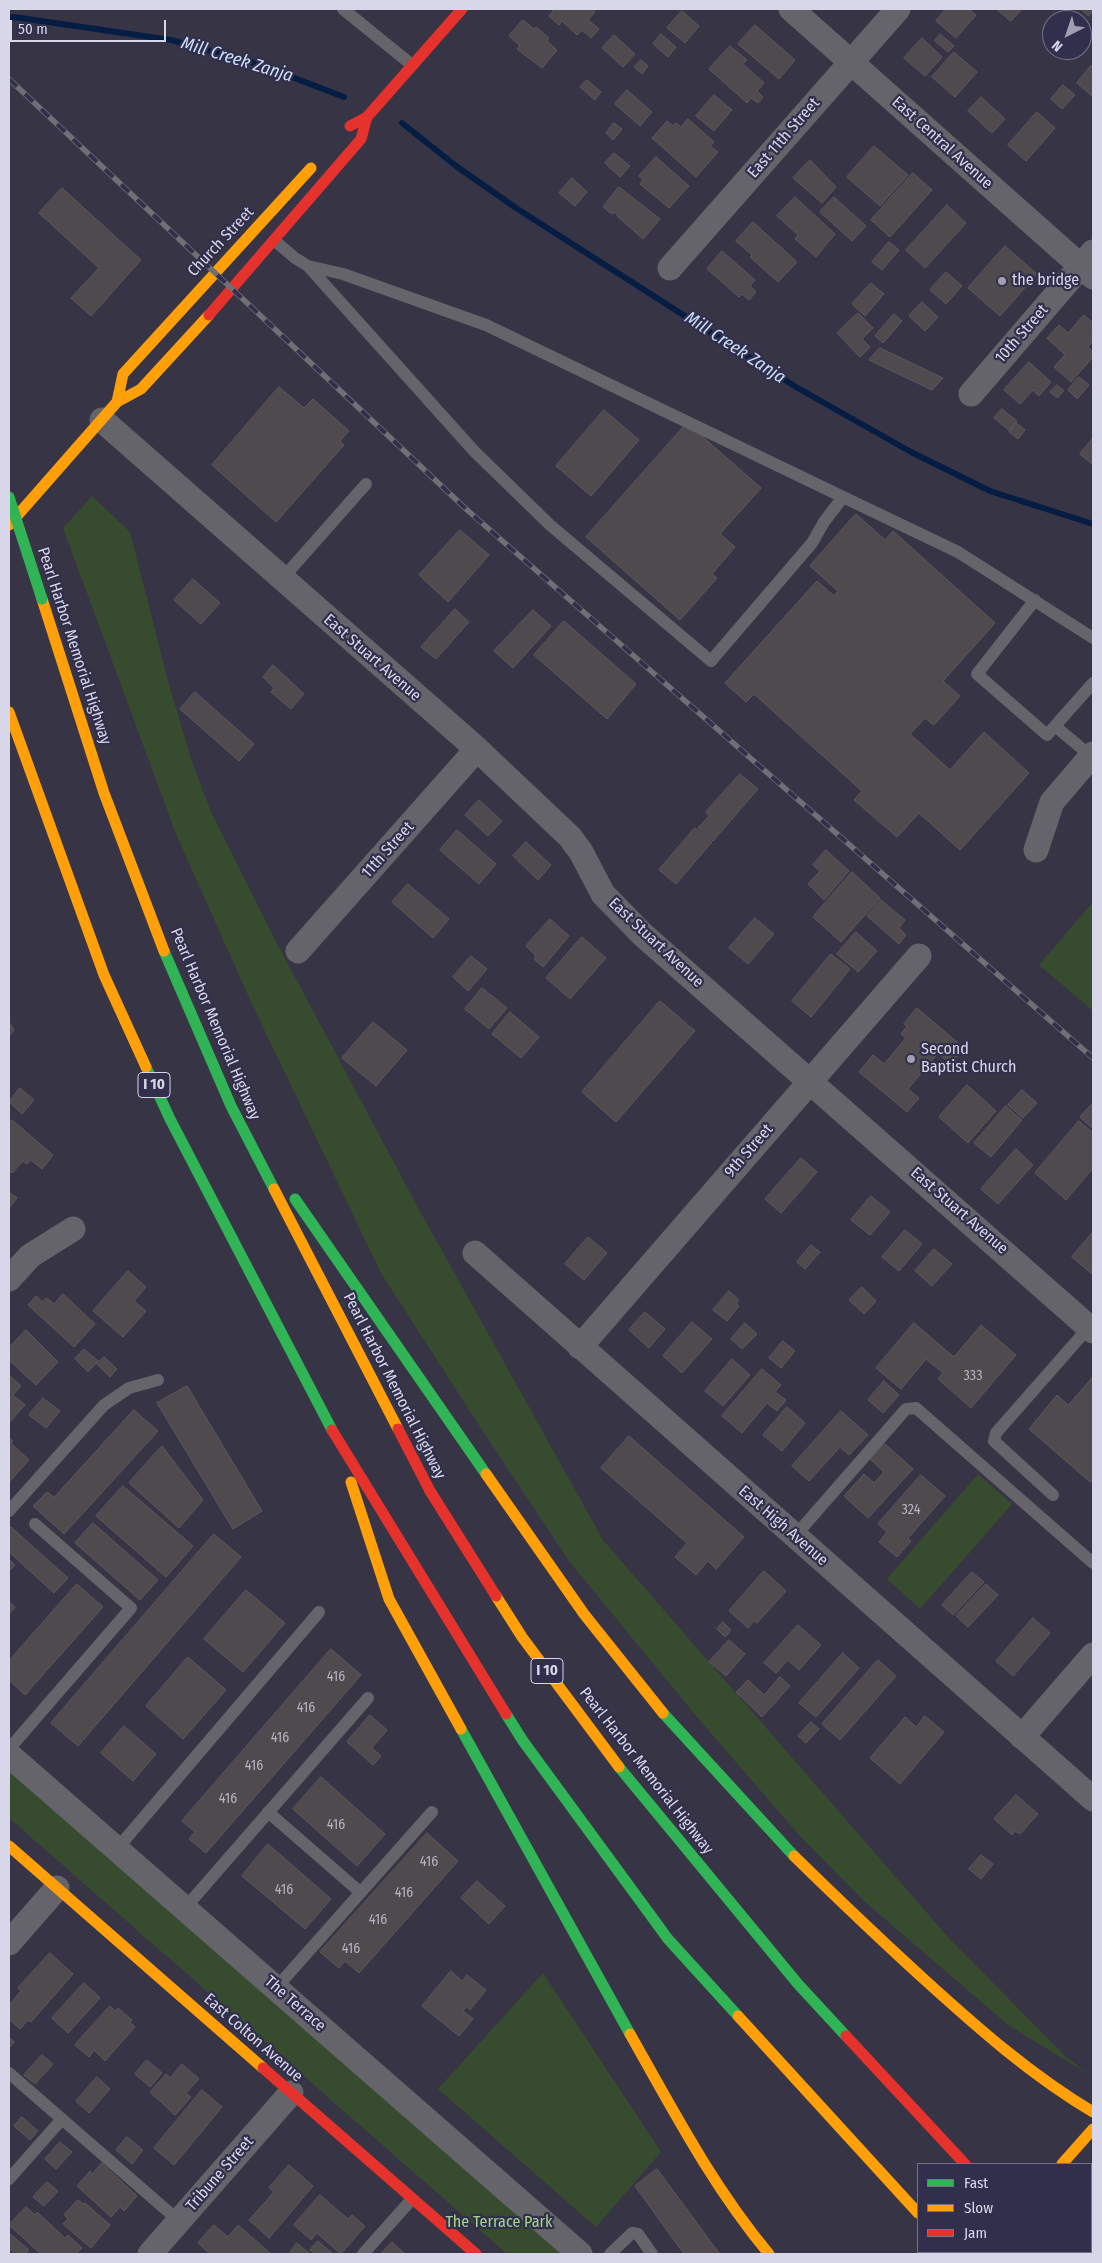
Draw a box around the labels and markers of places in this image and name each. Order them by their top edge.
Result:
place label: the bridge [1012,271,1079,291]
marker: the bridge [996,275,1008,287]
place label: Second Baptist Church [921,1040,1016,1078]
marker: Second Baptist Church [905,1053,917,1065]

